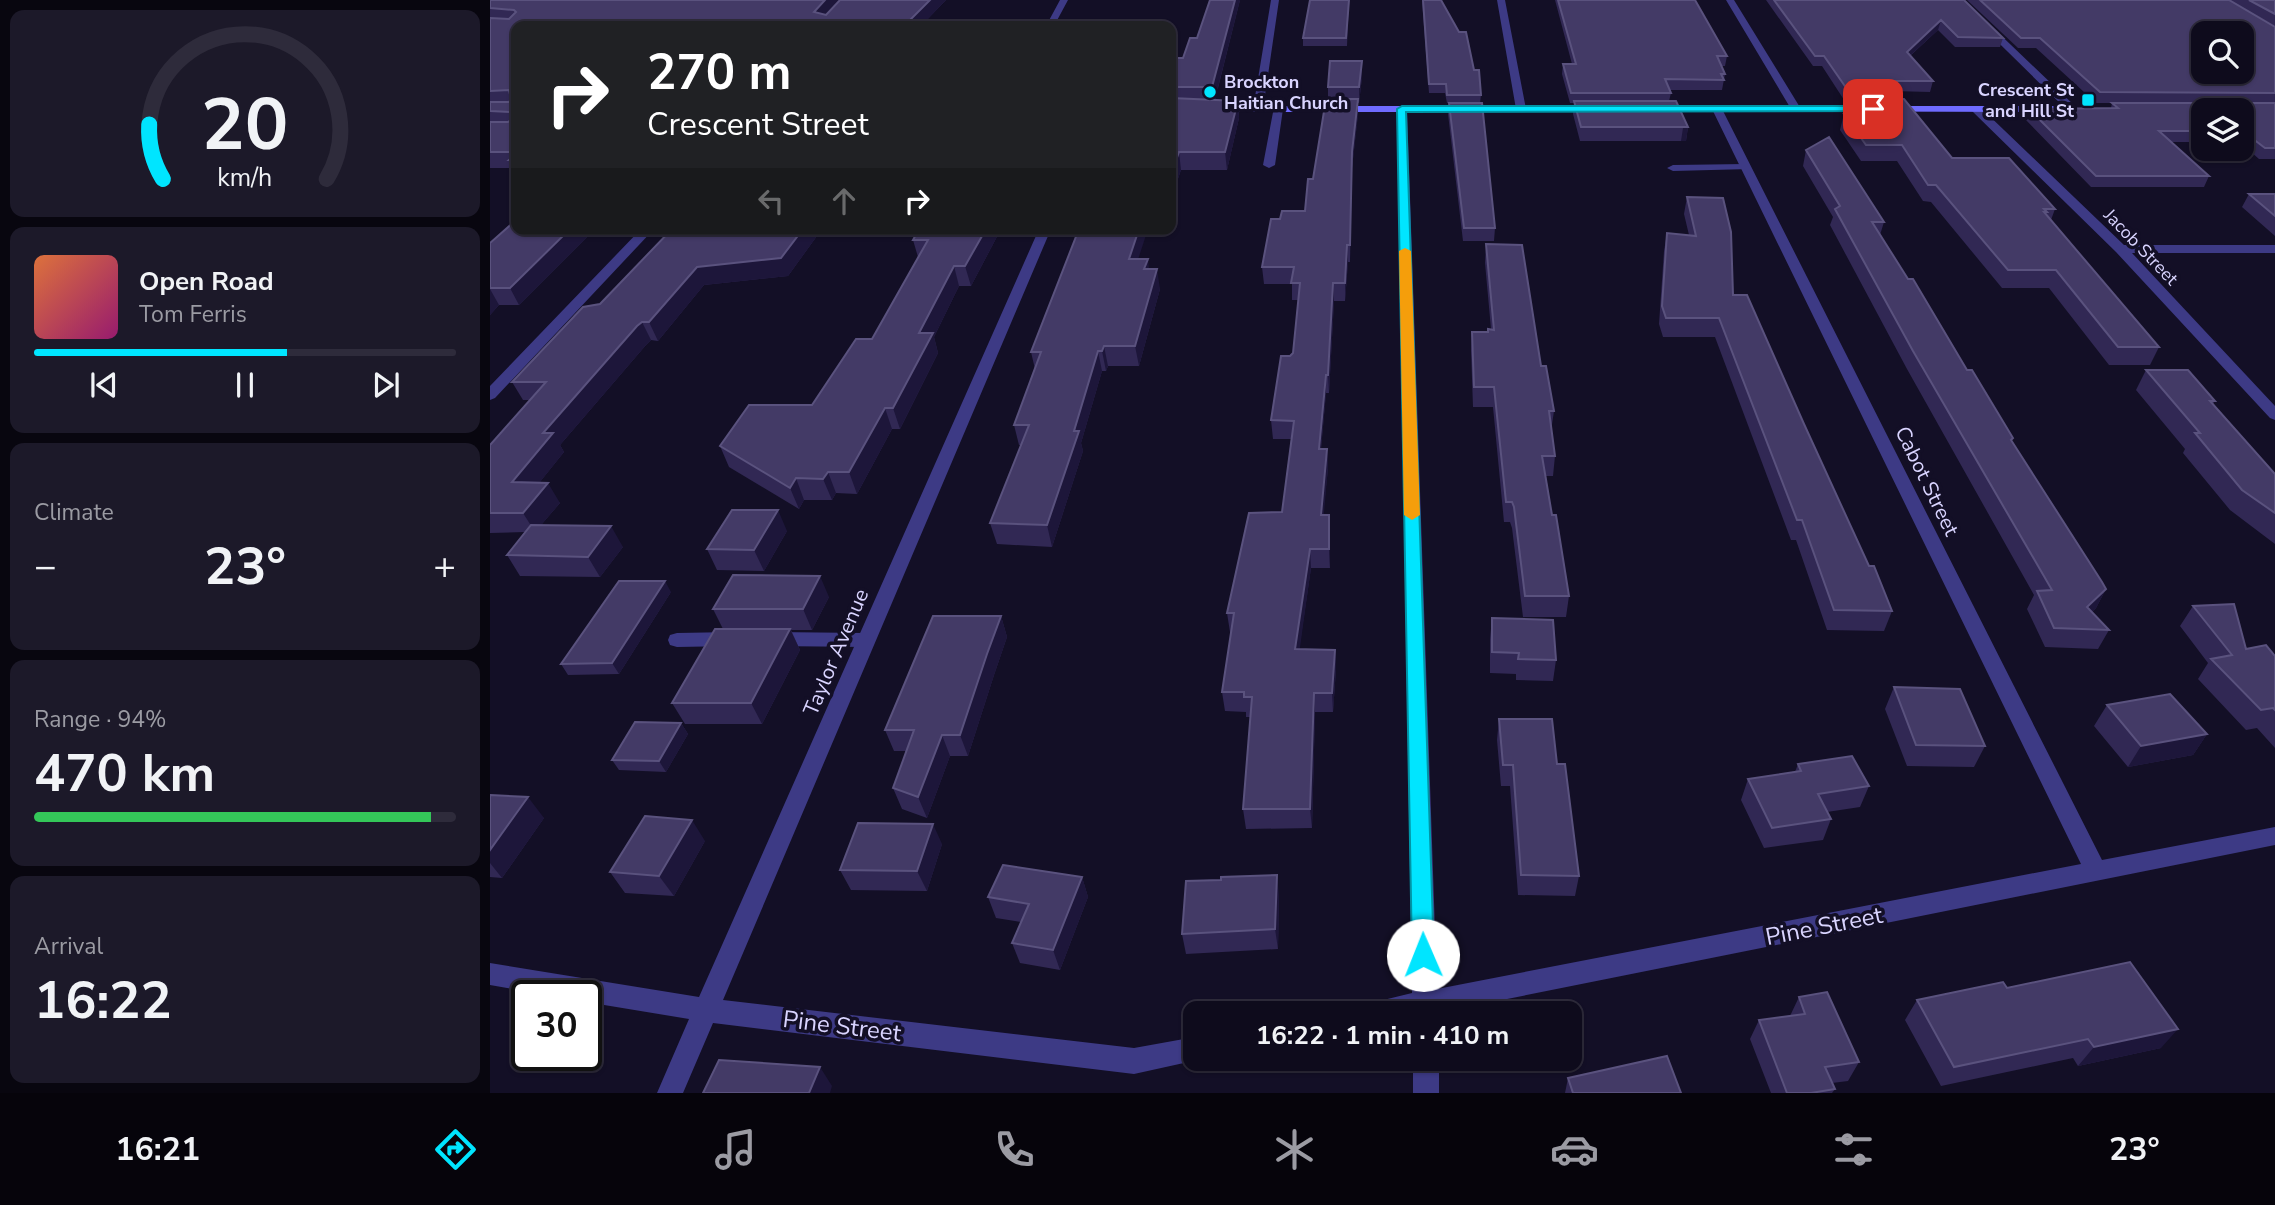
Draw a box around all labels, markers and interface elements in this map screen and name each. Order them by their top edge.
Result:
map controls [2191,21,2254,161]
button: search [2191,21,2254,84]
text: 270 m [647,39,791,106]
icon: right [532,49,623,140]
place label: Brockton Haitian Church [1224,70,1348,115]
text: 20 [201,76,289,176]
place label: Crescent St and Hill St [1978,78,2074,123]
pin [1843,79,1903,139]
marker: Brockton Haitian Church [1202,84,1218,100]
icon: arrive [1854,90,1892,128]
marker: Crescent St and Hill St [2080,92,2096,108]
button: layers [2191,98,2254,161]
text: Crescent Street [647,103,869,146]
text: km/h [217,161,273,195]
icon: left [752,182,790,220]
icon: ahead [825,182,863,220]
icon: right [898,182,936,220]
street label: Jacob Street [2098,203,2184,291]
text: Open Road [139,264,274,299]
text: Tom Ferris [139,299,247,330]
icon: previous [85,366,123,404]
icon: pause [226,366,264,404]
icon: next [367,366,405,404]
street label: Cabot Street [1888,421,1966,541]
text: Climate [34,497,114,528]
text: 23° [204,531,286,602]
text: − [34,541,57,592]
text: + [433,541,456,592]
street label: Taylor Avenue [797,584,875,720]
text: Range · 94% [34,704,166,735]
text: 470 km [34,738,215,809]
street label: Pine Street [1763,899,1886,953]
position arrow [1386,918,1460,992]
text: Arrival [34,931,103,962]
text: 16:22 [34,965,172,1036]
speed limit sign: 30 [511,980,602,1071]
street label: Pine Street [781,1003,904,1049]
text: 16:22 · 1 min · 410 m [1256,1018,1509,1053]
icon: directions [431,1125,480,1174]
icon: music [711,1125,760,1174]
icon: phone [990,1125,1039,1174]
icon: climate [1270,1125,1319,1174]
icon: car [1550,1125,1599,1174]
icon: filters [1829,1125,1878,1174]
text: 16:21 [115,1128,200,1171]
text: 23° [2109,1128,2160,1171]

